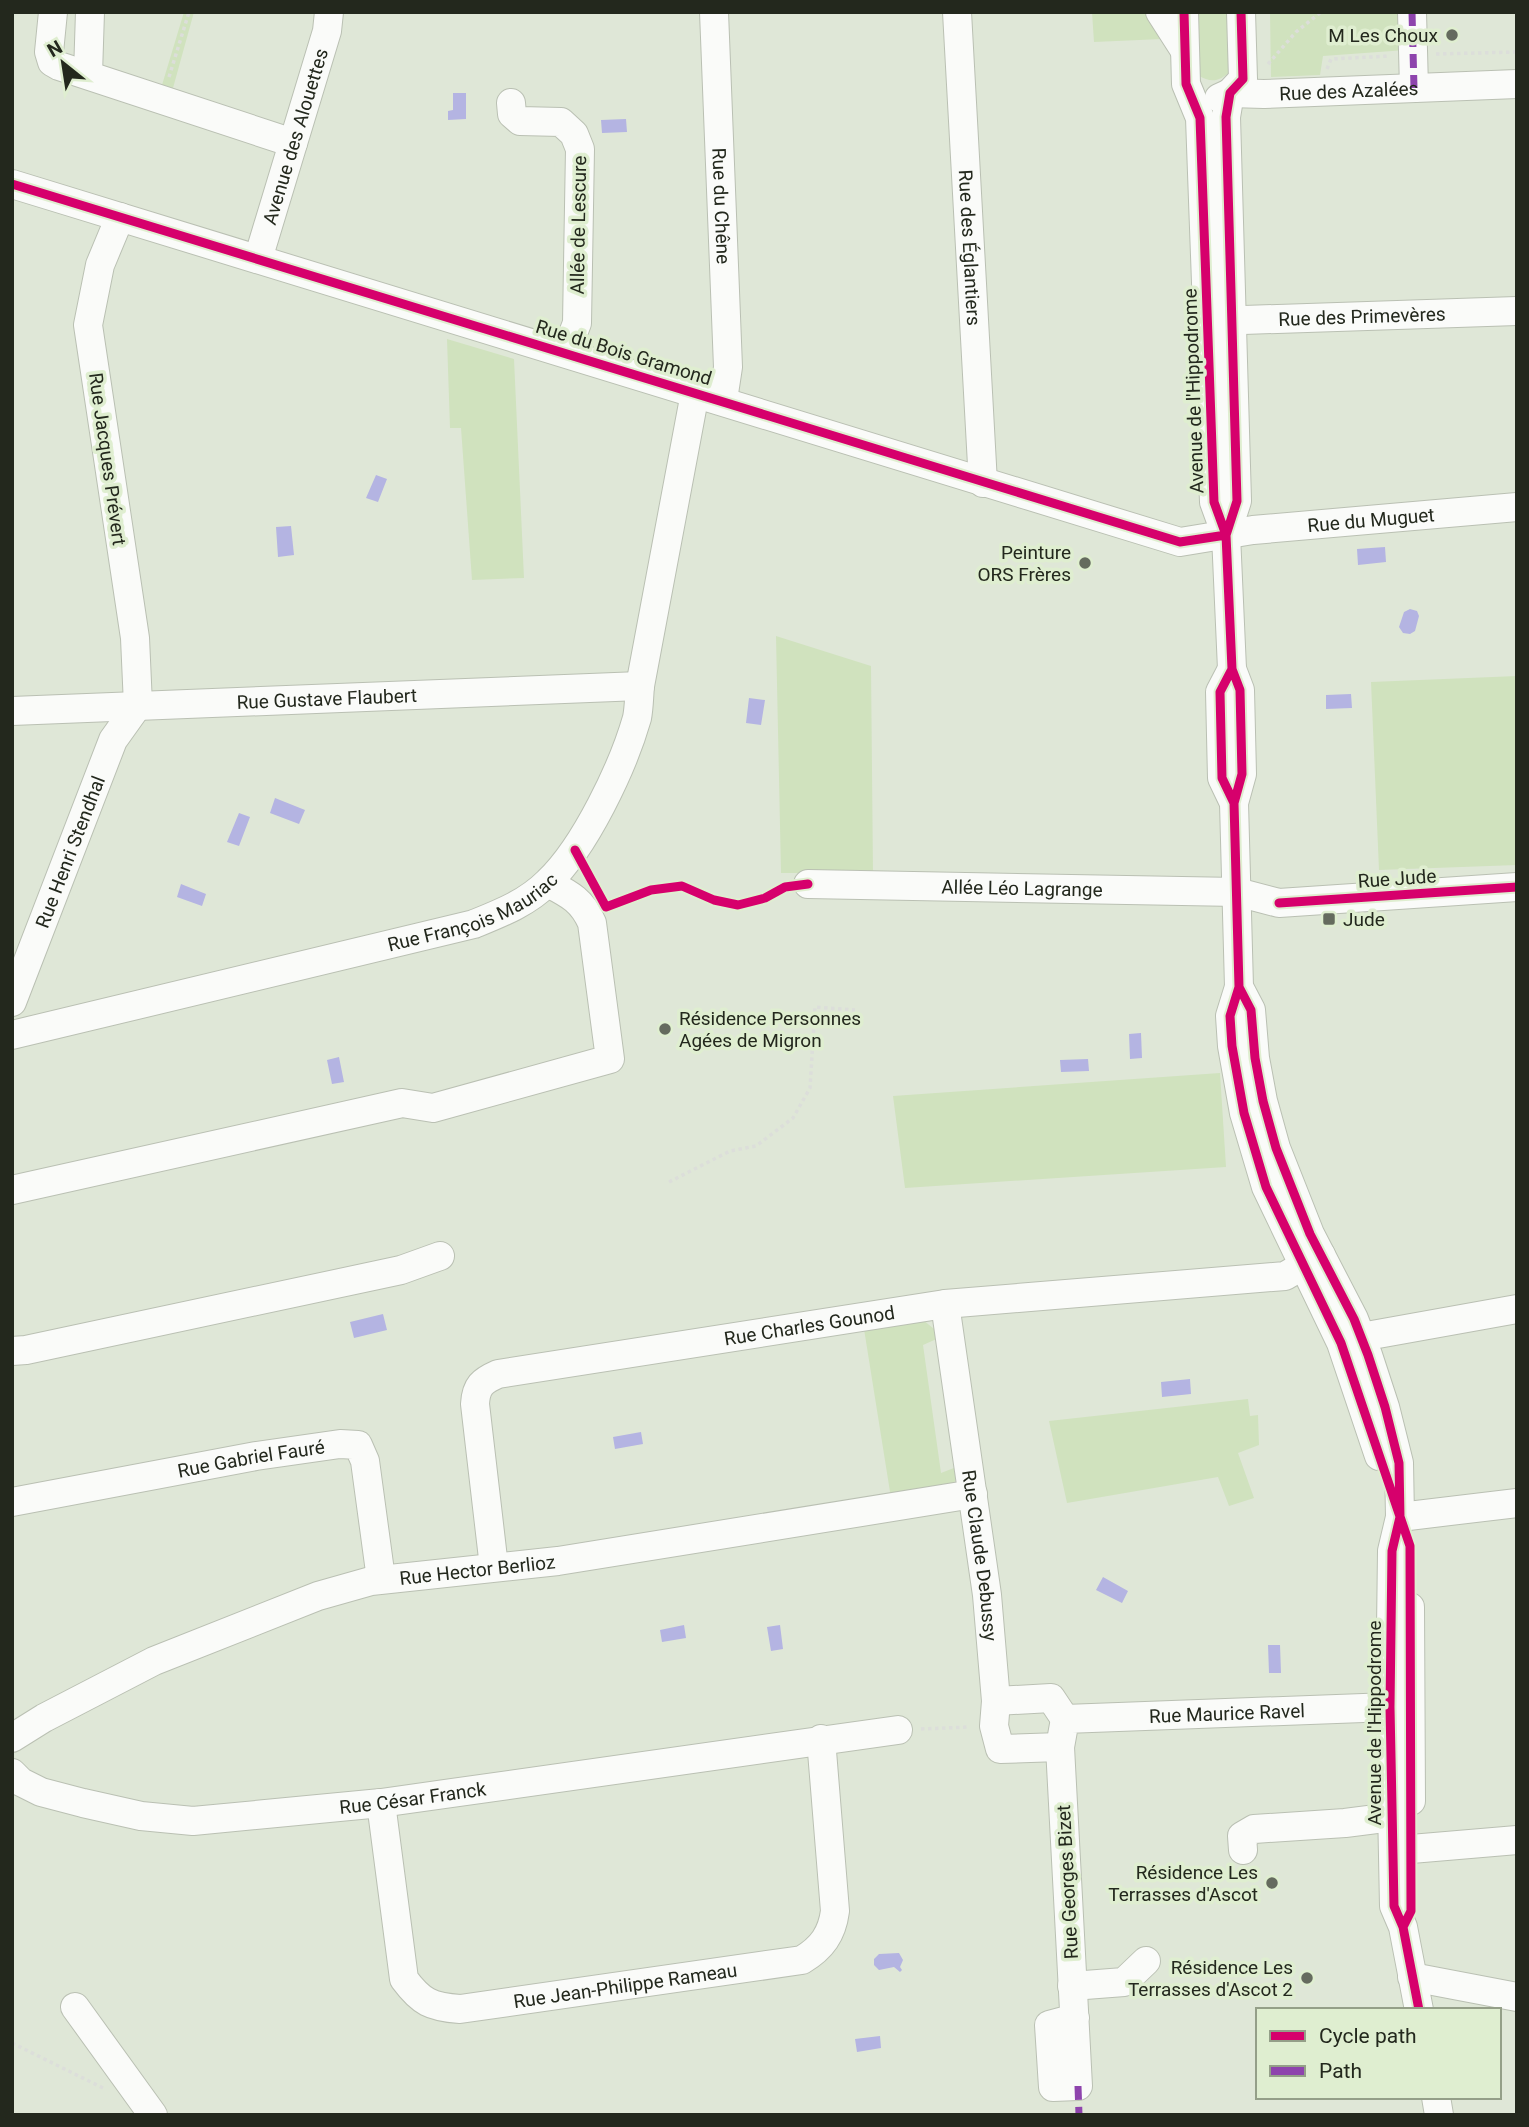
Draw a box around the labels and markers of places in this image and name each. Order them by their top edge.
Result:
place label: M Les Choux [1328,24,1439,47]
marker: M Les Choux [1444,27,1460,43]
place label: Peinture ORS Frères [977,541,1071,586]
marker: Peinture ORS Frères [1077,555,1093,571]
place label: Jude [1343,908,1385,931]
marker: Jude [1321,911,1337,927]
place label: Résidence Personnes Agées de Migron [679,1007,861,1052]
marker: Résidence Personnes Agées de Migron [657,1021,673,1037]
place label: Résidence Les Terrasses d'Ascot [1108,1861,1258,1906]
marker: Résidence Les Terrasses d'Ascot [1264,1875,1280,1891]
place label: Résidence Les Terrasses d'Ascot 2 [1128,1956,1293,2001]
marker: Résidence Les Terrasses d'Ascot 2 [1299,1970,1315,1986]

